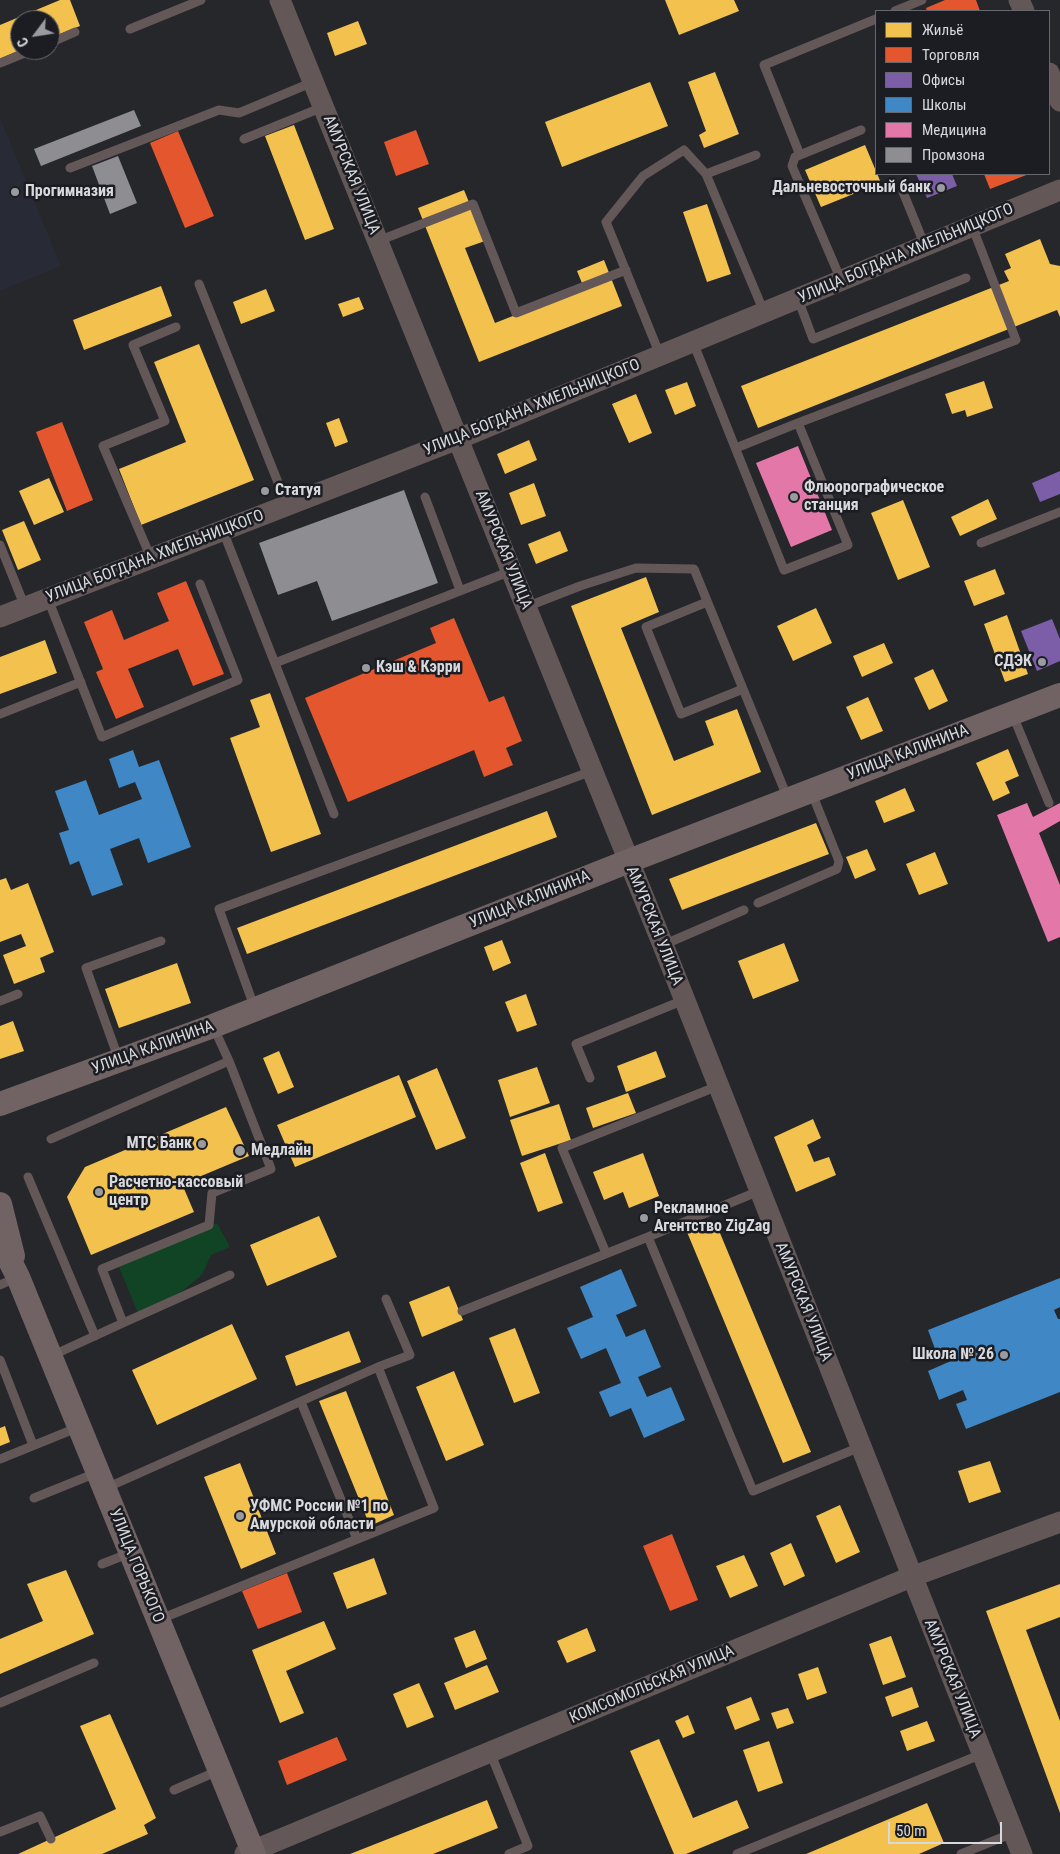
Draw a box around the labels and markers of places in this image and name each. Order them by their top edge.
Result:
place label: Дальневосточный банк [772,178,931,198]
place label: Прогимназия [25,182,114,202]
marker: Дальневосточный банк [935,182,947,194]
marker: Прогимназия [9,186,21,198]
place label: Флюорографическое станция [804,478,944,516]
place label: Статуя [275,481,321,501]
marker: Статуя [259,485,271,497]
marker: Флюорографическое станция [788,491,800,503]
place label: СДЭК [994,652,1032,672]
marker: СДЭК [1036,656,1048,668]
place label: Кэш & Кэрри [376,658,461,678]
marker: Кэш & Кэрри [360,662,372,674]
place label: МТС Банк [127,1134,192,1154]
marker: МТС Банк [196,1138,208,1150]
place label: Медлайн [251,1141,311,1161]
marker: Медлайн [233,1144,247,1158]
place label: Расчетно-кассовый центр [109,1173,243,1211]
marker: Расчетно-кассовый центр [93,1186,105,1198]
place label: Рекламное Агентство ZigZag [654,1199,770,1237]
marker: Рекламное Агентство ZigZag [638,1212,650,1224]
place label: Школа № 26 [912,1345,994,1365]
marker: Школа № 26 [998,1349,1010,1361]
place label: УФМС России №1 по Амурской области [250,1497,388,1535]
marker: УФМС России №1 по Амурской области [234,1510,246,1522]

